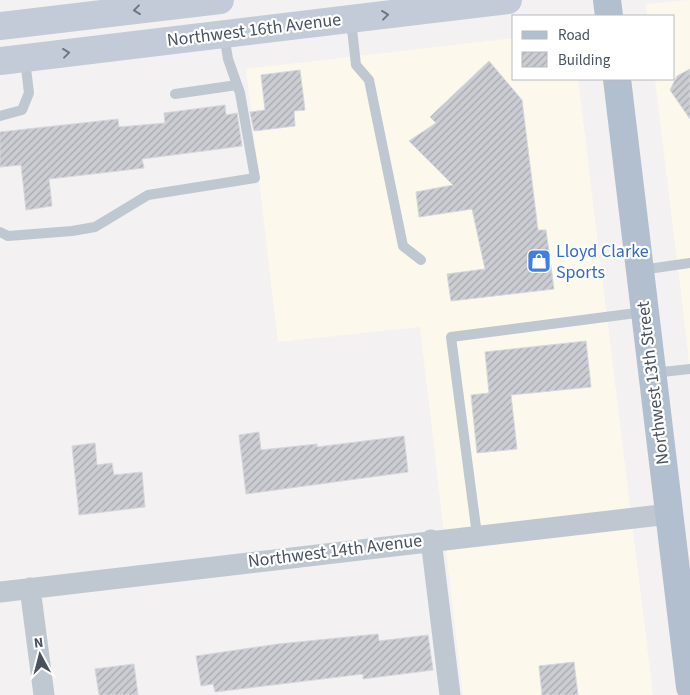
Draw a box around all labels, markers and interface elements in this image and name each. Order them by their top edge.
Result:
one-way arrow [133,4,141,15]
street label: Northwest 16th Avenue [166,7,342,53]
one-way arrow [381,10,389,21]
legend [512,15,675,80]
text: Road [558,25,590,46]
one-way arrow [62,48,70,59]
text: Building [558,50,611,71]
place label: Lloyd Clarke Sports [556,239,649,285]
shop icon: Lloyd Clarke Sports [526,248,552,274]
street label: Northwest 13th Street [631,300,675,466]
street label: Northwest 14th Avenue [247,528,423,574]
north arrow [15,630,65,680]
text: N [33,633,44,654]

